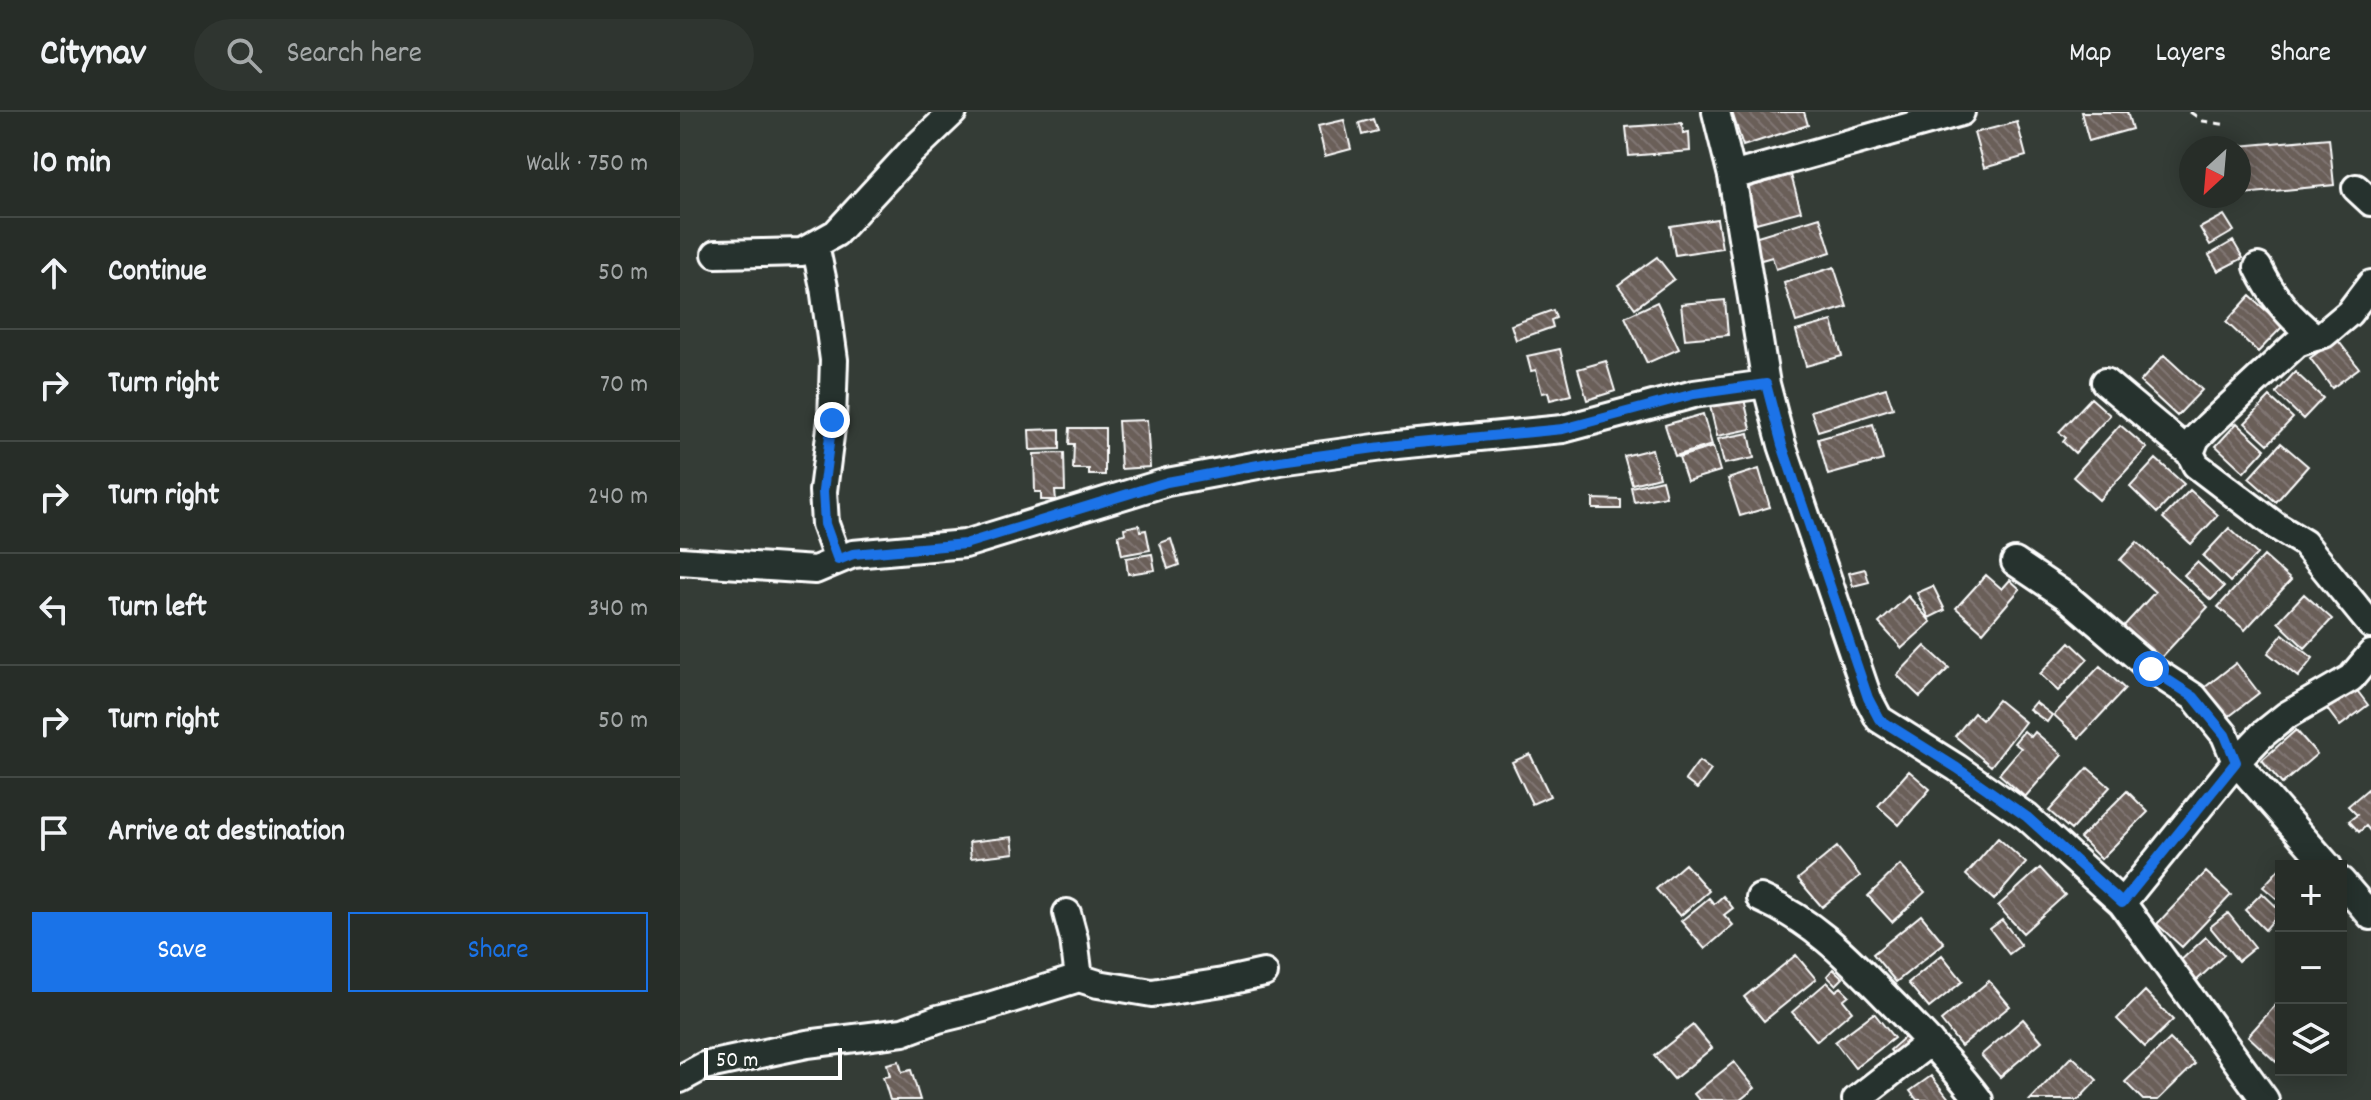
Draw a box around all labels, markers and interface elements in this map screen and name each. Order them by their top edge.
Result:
search box [194,19,754,91]
text: Citynav [40,28,146,83]
icon: search [222,33,266,77]
text: Search here [286,34,422,77]
text: Map [2069,35,2112,75]
text: Layers [2156,35,2226,75]
text: Share [2270,35,2331,75]
north arrow [2179,136,2251,208]
text: 10 min [32,140,111,189]
text: Walk · 750 m [526,146,648,183]
icon: ahead [32,251,76,295]
text: Continue [108,252,207,295]
text: 50 m [598,255,648,292]
icon: right [32,363,76,407]
text: Turn right [108,364,219,407]
text: 70 m [600,367,648,404]
route end [814,402,850,438]
icon: right [32,475,76,519]
text: Turn right [108,476,219,519]
text: 240 m [588,479,648,516]
icon: left [32,587,76,631]
text: Turn left [108,588,207,631]
text: 340 m [588,591,648,628]
route start [2133,651,2169,687]
icon: right [32,699,76,743]
text: Turn right [108,700,219,743]
text: 50 m [598,703,648,740]
icon: arrive [32,811,76,855]
text: Arrive at destination [108,812,345,855]
map controls [2275,860,2347,1076]
button: + [2275,860,2347,932]
button: Save [32,912,332,992]
button: Share [348,912,648,992]
button: − [2275,932,2347,1004]
button: layers [2275,1004,2347,1076]
scale bar [704,1044,842,1080]
text: 50 m [716,1046,758,1077]

